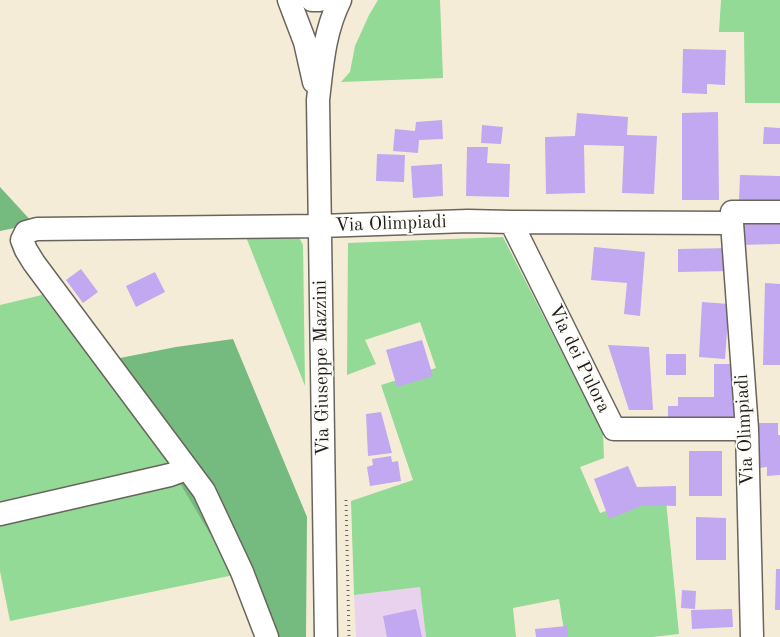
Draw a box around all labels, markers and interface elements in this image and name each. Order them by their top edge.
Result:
street label: Via Olimpiadi [335,211,447,237]
street label: Via Giuseppe Mazzini [309,280,335,456]
street label: Via dei Pulora [543,301,615,417]
street label: Via Olimpiadi [731,374,759,486]

